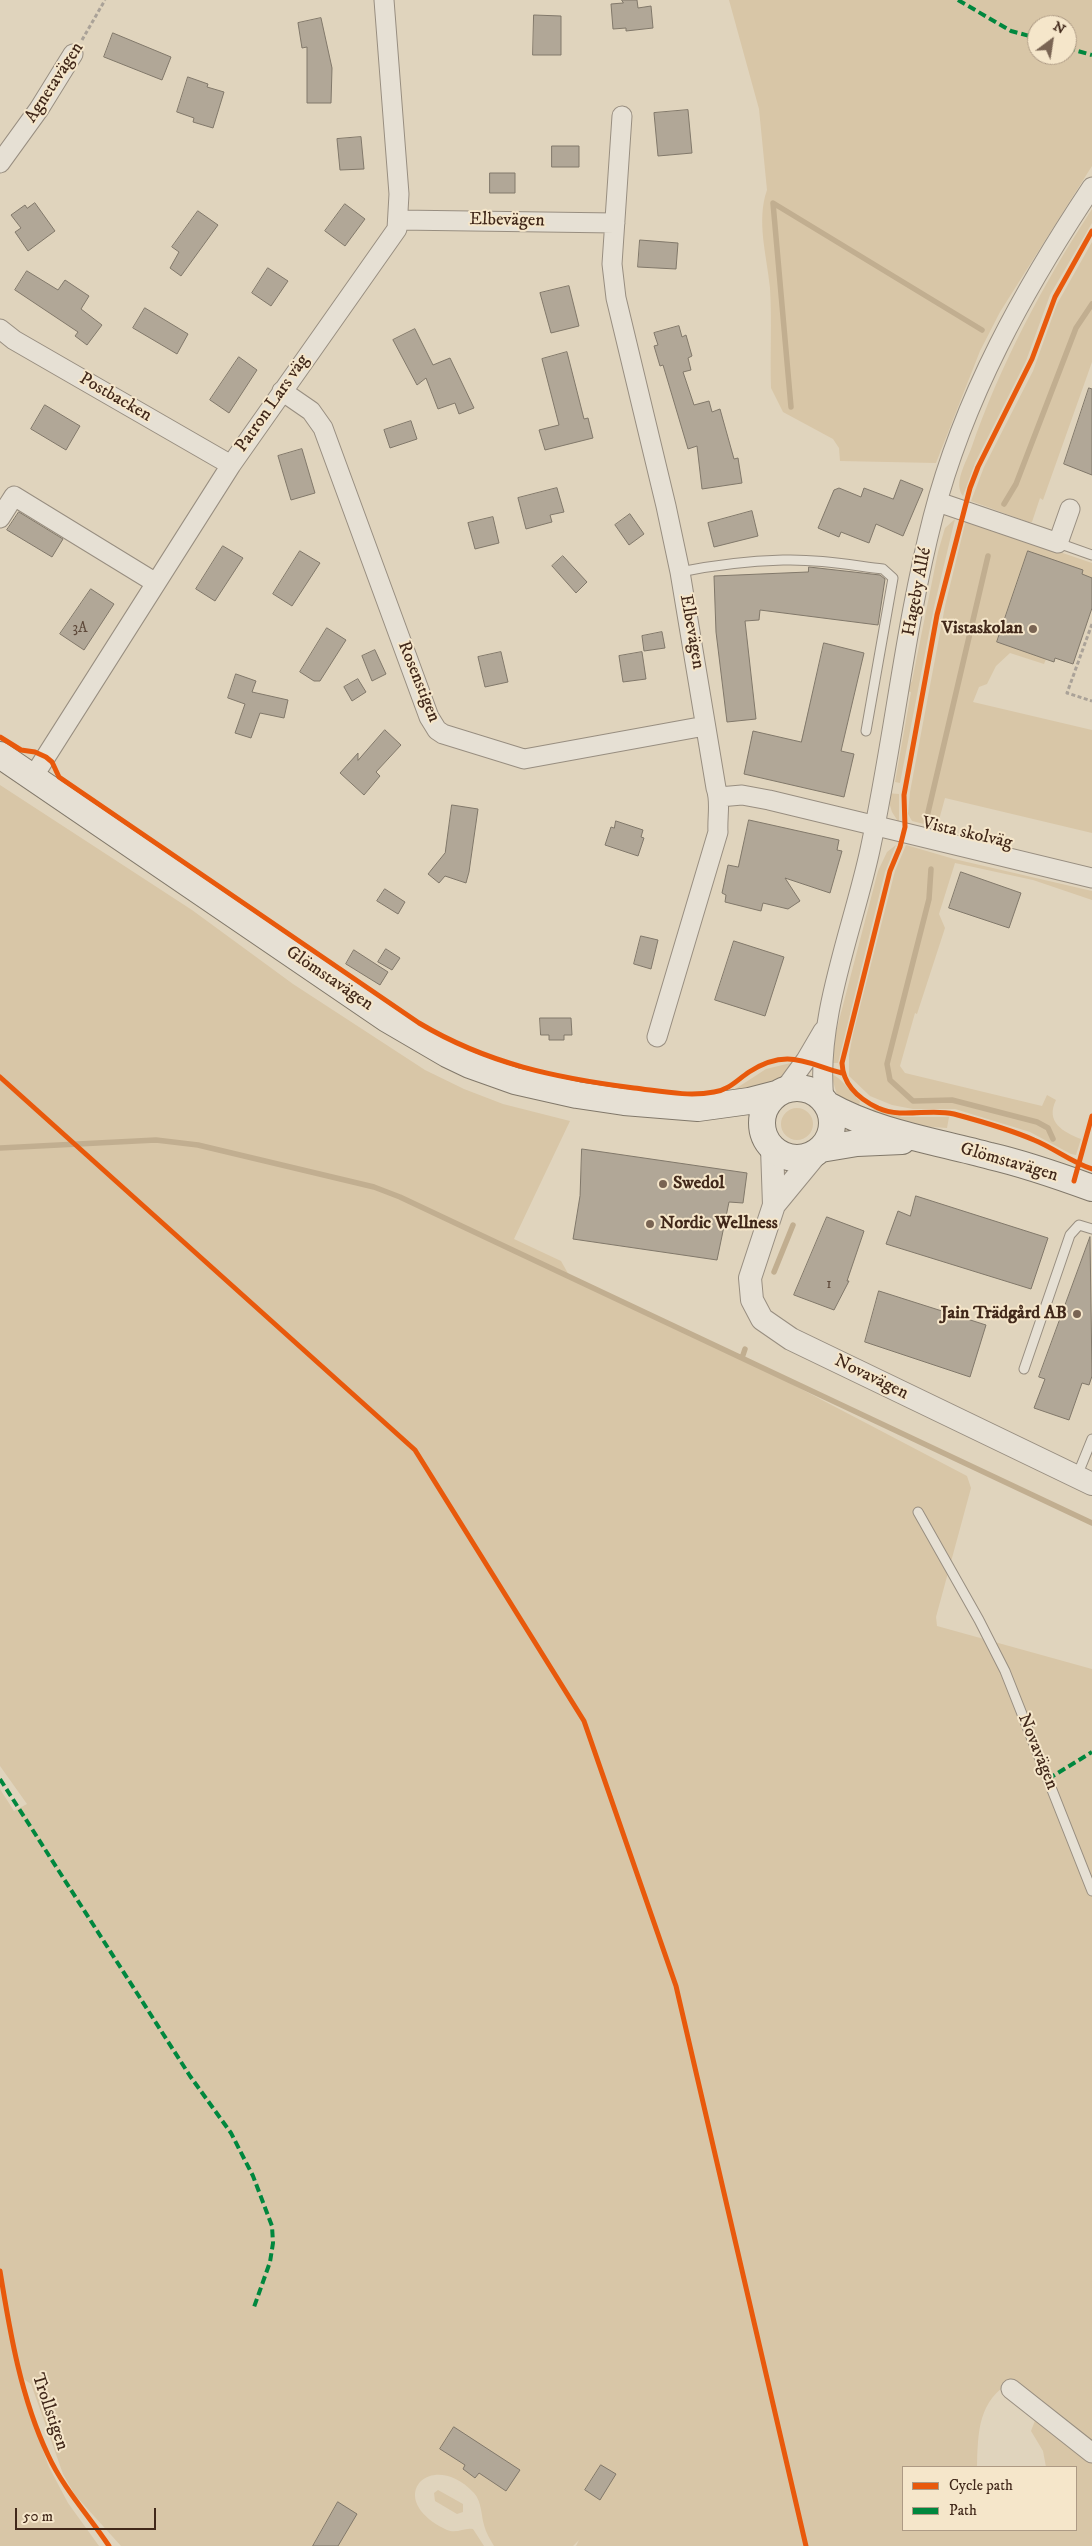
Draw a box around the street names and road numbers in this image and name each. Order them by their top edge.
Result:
street label: Agnetavägen [21,39,89,127]
street label: Elbevägen [469,210,545,232]
street label: Patron Lars väg [231,351,315,457]
street label: Postbacken [75,369,155,427]
street label: Hageby Allé [899,546,937,638]
street label: Elbevägen [674,593,708,671]
street label: Rosenstigen [392,638,444,726]
street label: Vista skolväg [920,813,1014,855]
street label: Glömstavägen [281,942,377,1016]
street label: Glömstavägen [958,1139,1060,1187]
street label: Novavägen [830,1351,912,1405]
street label: Novavägen [1012,1711,1062,1793]
street label: Trollstigen [26,2371,72,2453]

